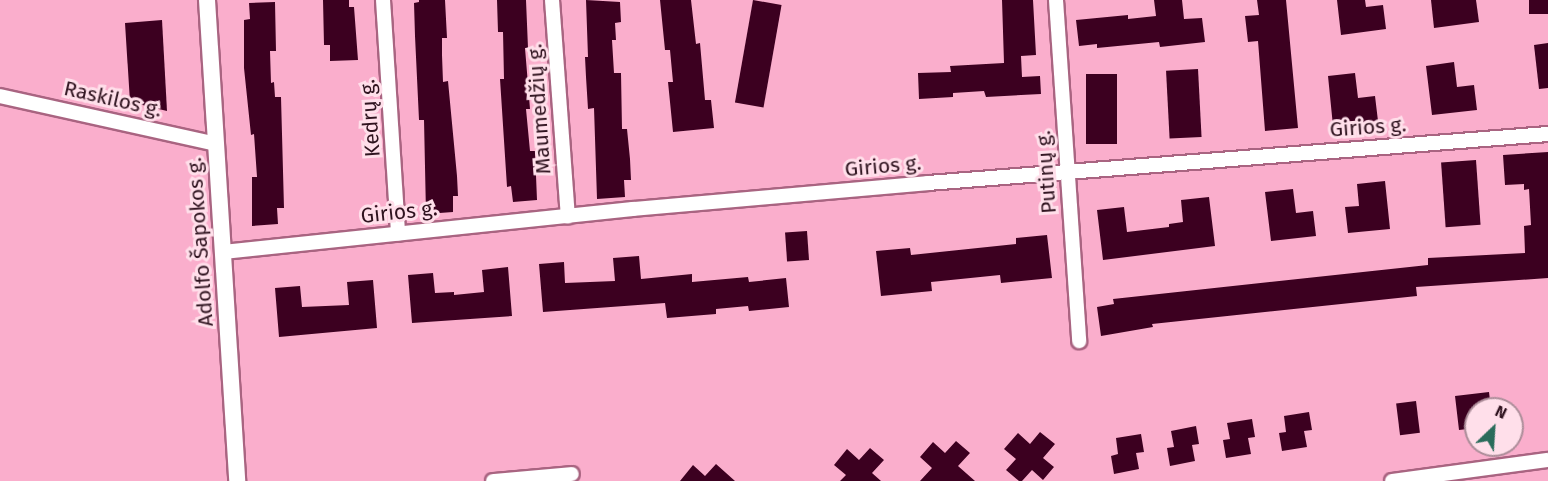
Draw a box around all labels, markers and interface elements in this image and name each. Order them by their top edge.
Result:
street label: Maumedžių g. [522,43,556,175]
street label: Raskilos g. [62,75,164,123]
street label: Kedrų g. [355,78,385,158]
street label: Girios g. [1329,112,1407,142]
street label: Putinų g. [1031,130,1061,214]
street label: Girios g. [844,150,922,182]
street label: Adolfo Šapokos g. [182,157,218,327]
street label: Girios g. [359,195,439,229]
north arrow [1464,397,1524,457]
text: N [1492,401,1510,423]

